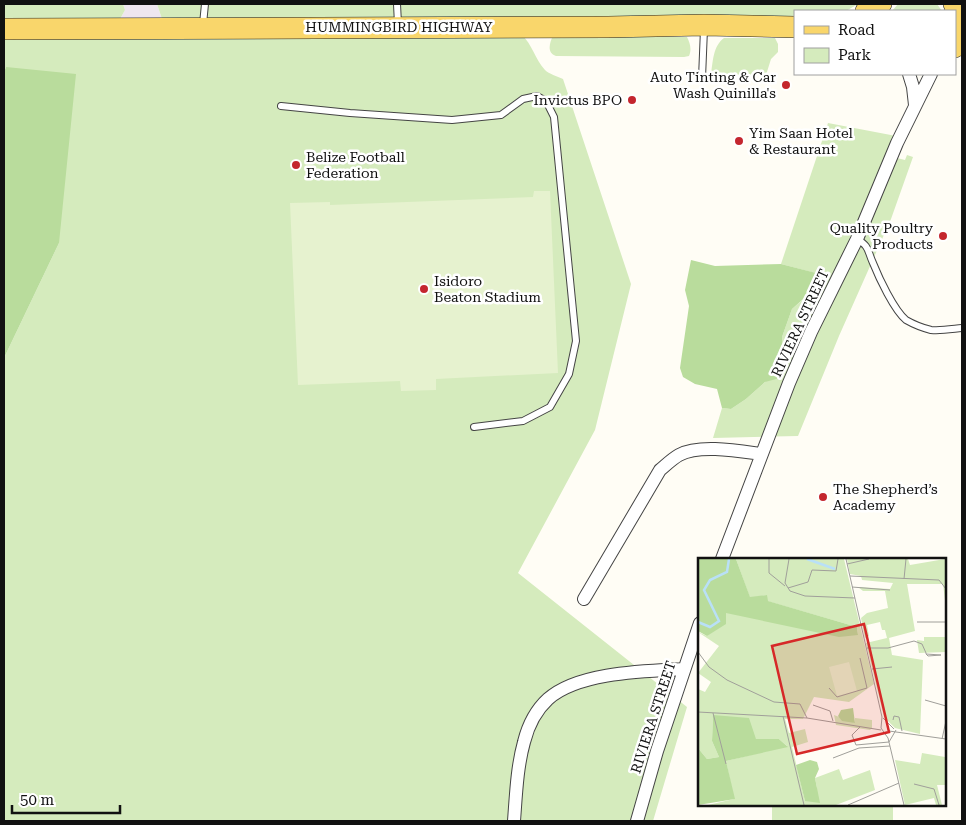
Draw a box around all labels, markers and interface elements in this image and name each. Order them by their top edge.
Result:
legend [794,10,956,75]
street label: HUMMINGBIRD HIGHWAY [305,19,493,35]
text: Road [838,21,875,39]
text: Park [838,46,872,64]
place label: Auto Tinting & Car Wash Quinilla's [650,69,776,101]
marker: Auto Tinting & Car Wash Quinilla's [780,79,792,91]
place label: Invictus BPO [534,92,622,108]
marker: Invictus BPO [626,94,638,106]
place label: Yim Saan Hotel & Restaurant [749,125,853,157]
marker: Yim Saan Hotel & Restaurant [733,135,745,147]
place label: Belize Football Federation [306,149,406,181]
marker: Belize Football Federation [290,159,302,171]
place label: Quality Poultry Products [830,220,934,252]
marker: Quality Poultry Products [937,230,949,242]
street label: RIVIERA STREET [768,267,832,379]
place label: Isidoro Beaton Stadium [434,273,541,305]
marker: Isidoro Beaton Stadium [418,283,430,295]
place label: The Shepherd’s Academy [833,481,938,513]
marker: The Shepherd’s Academy [817,491,829,503]
inset map [698,558,946,805]
street label: RIVIERA STREET [627,659,679,775]
scale bar [12,782,120,814]
text: 50 m [20,791,55,809]

